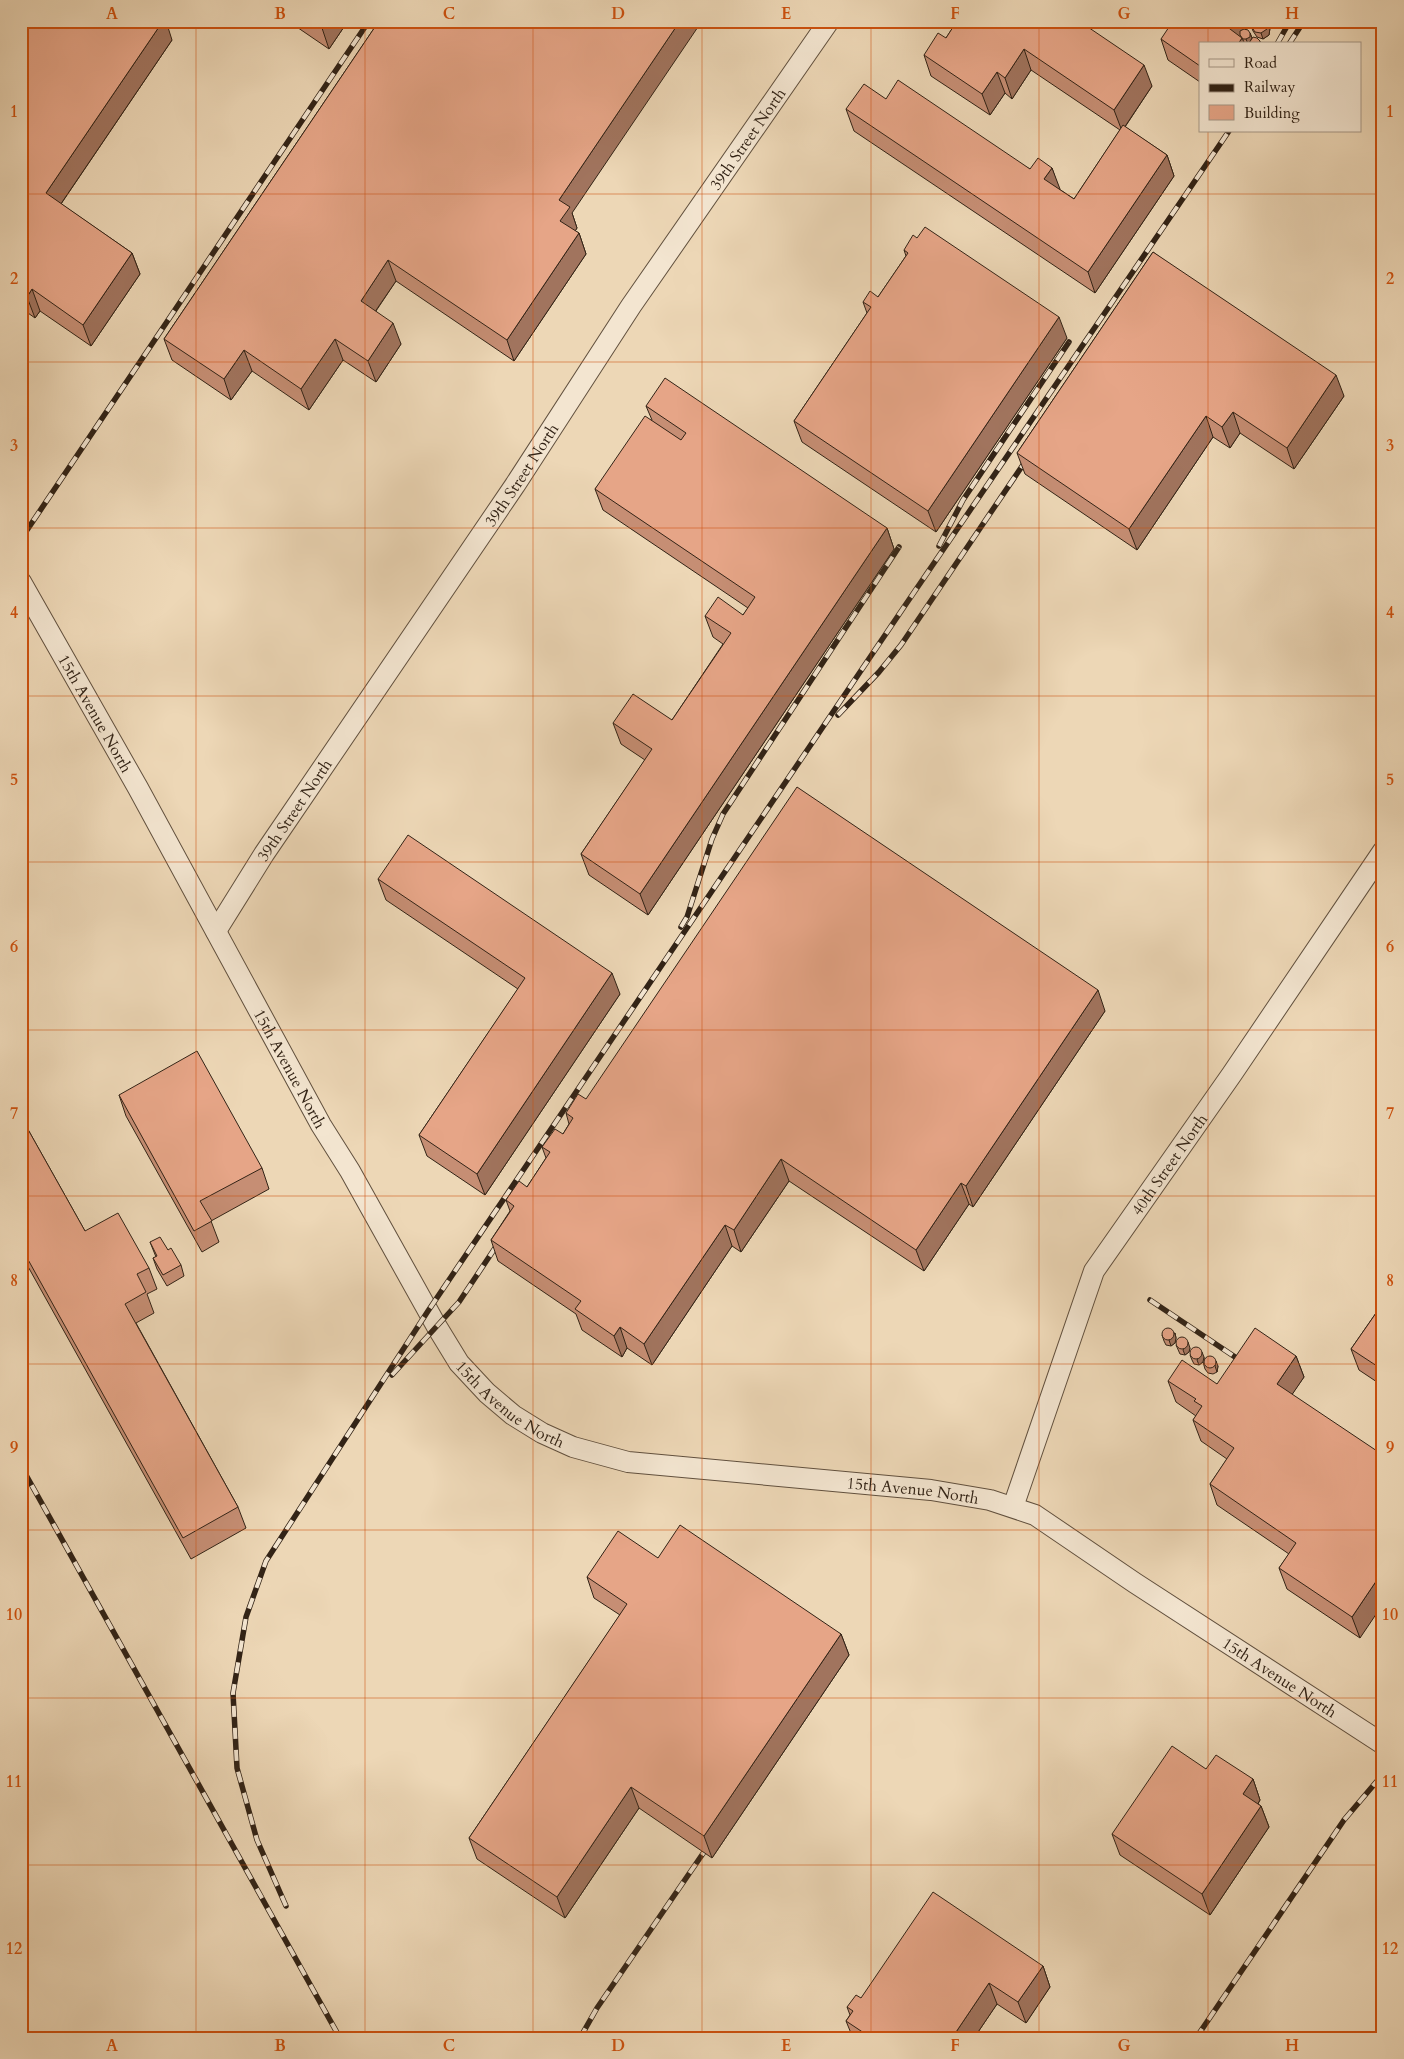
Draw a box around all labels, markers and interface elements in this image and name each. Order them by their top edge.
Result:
text: A [106,3,118,25]
text: B [274,3,286,25]
text: C [443,3,455,25]
text: D [611,3,625,25]
text: E [781,3,791,25]
text: F [950,3,960,25]
text: G [1117,3,1131,25]
text: H [1285,3,1299,25]
legend [1199,42,1362,132]
text: Road [1244,53,1277,73]
text: Railway [1244,77,1295,97]
street label: 39th Street North [705,84,791,195]
text: 1 [10,101,18,123]
text: 1 [1386,101,1394,123]
text: Building [1244,103,1300,123]
text: 2 [10,268,18,290]
text: 2 [1386,268,1394,290]
street label: 39th Street North [480,419,564,531]
text: 3 [10,435,18,457]
text: 3 [1386,435,1394,457]
text: 4 [10,602,18,624]
text: 4 [1386,602,1394,624]
street label: 15th Avenue North [52,651,137,777]
street label: 39th Street North [252,755,338,866]
text: 5 [10,769,18,791]
text: 5 [1386,769,1394,791]
text: 6 [10,936,18,958]
text: 6 [1386,936,1394,958]
street label: 15th Avenue North [248,1005,331,1133]
text: 7 [10,1103,18,1125]
text: 7 [1386,1103,1394,1125]
street label: 40th Street North [1126,1109,1213,1220]
text: 8 [10,1270,18,1292]
text: 8 [1386,1270,1394,1292]
street label: 15th Avenue North [450,1356,568,1454]
text: 9 [10,1437,18,1459]
text: 9 [1386,1437,1394,1459]
street label: 15th Avenue North [846,1472,980,1510]
text: 10 [6,1604,22,1626]
text: 10 [1382,1604,1398,1626]
street label: 15th Avenue North [1218,1632,1341,1723]
text: 11 [6,1771,22,1793]
text: 11 [1382,1771,1398,1793]
text: 12 [6,1938,22,1960]
text: 12 [1382,1938,1398,1960]
text: A [106,2035,118,2057]
text: B [274,2035,286,2057]
text: C [443,2035,455,2057]
text: D [611,2035,625,2057]
text: E [781,2035,791,2057]
text: F [950,2035,960,2057]
text: G [1117,2035,1131,2057]
text: H [1285,2035,1299,2057]

